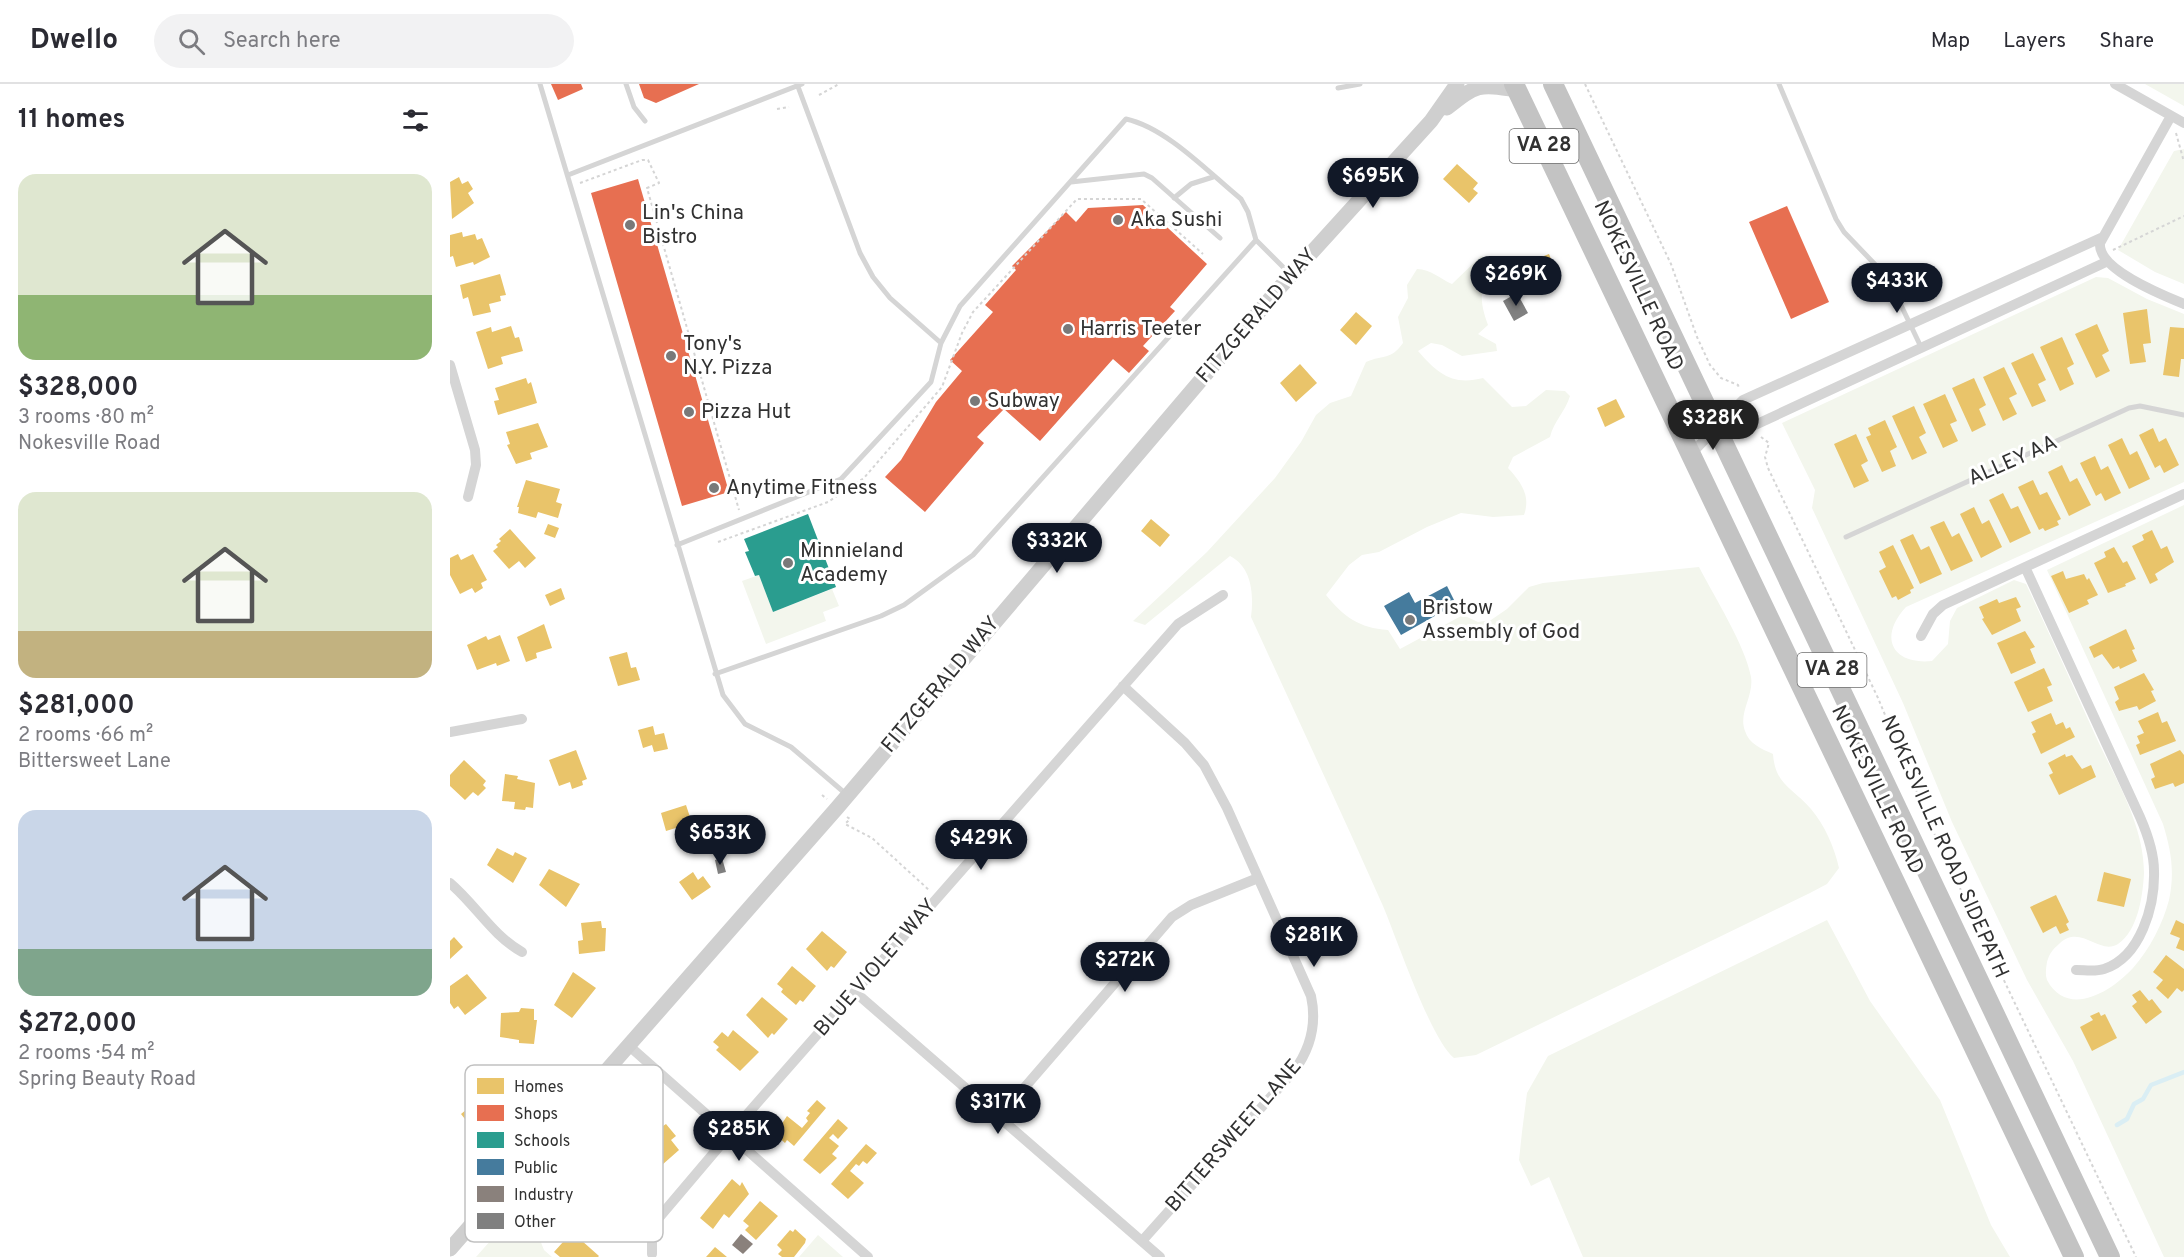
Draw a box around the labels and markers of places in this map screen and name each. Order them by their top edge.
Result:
pin: $695K [1331,158,1415,209]
place label: Lin's China Bistro [642,200,744,251]
place label: Aka Sushi [1130,207,1222,234]
marker: Aka Sushi [1111,213,1125,227]
marker: Lin's China Bistro [623,218,637,232]
pin: $269K [1474,256,1558,307]
pin: $433K [1855,263,1939,314]
place label: Harris Teeter [1080,316,1201,343]
marker: Harris Teeter [1061,322,1075,336]
place label: Tony's N.Y. Pizza [683,331,772,382]
marker: Tony's N.Y. Pizza [664,349,678,363]
place label: Subway [987,388,1060,415]
marker: Subway [968,394,982,408]
place label: Pizza Hut [701,399,791,426]
pin: $328K [1671,400,1755,451]
marker: Pizza Hut [682,405,696,419]
place label: Anytime Fitness [726,475,878,502]
marker: Anytime Fitness [707,481,721,495]
pin: $332K [1015,523,1099,574]
place label: Minnieland Academy [800,538,904,589]
marker: Minnieland Academy [781,556,795,570]
place label: Bristow Assembly of God [1422,595,1580,646]
marker: Bristow Assembly of God [1403,613,1417,627]
pin: $653K [678,815,762,866]
pin: $429K [939,820,1023,871]
pin: $281K [1272,917,1356,968]
pin: $272K [1083,942,1167,993]
pin: $317K [956,1084,1040,1135]
pin: $285K [697,1111,781,1162]

